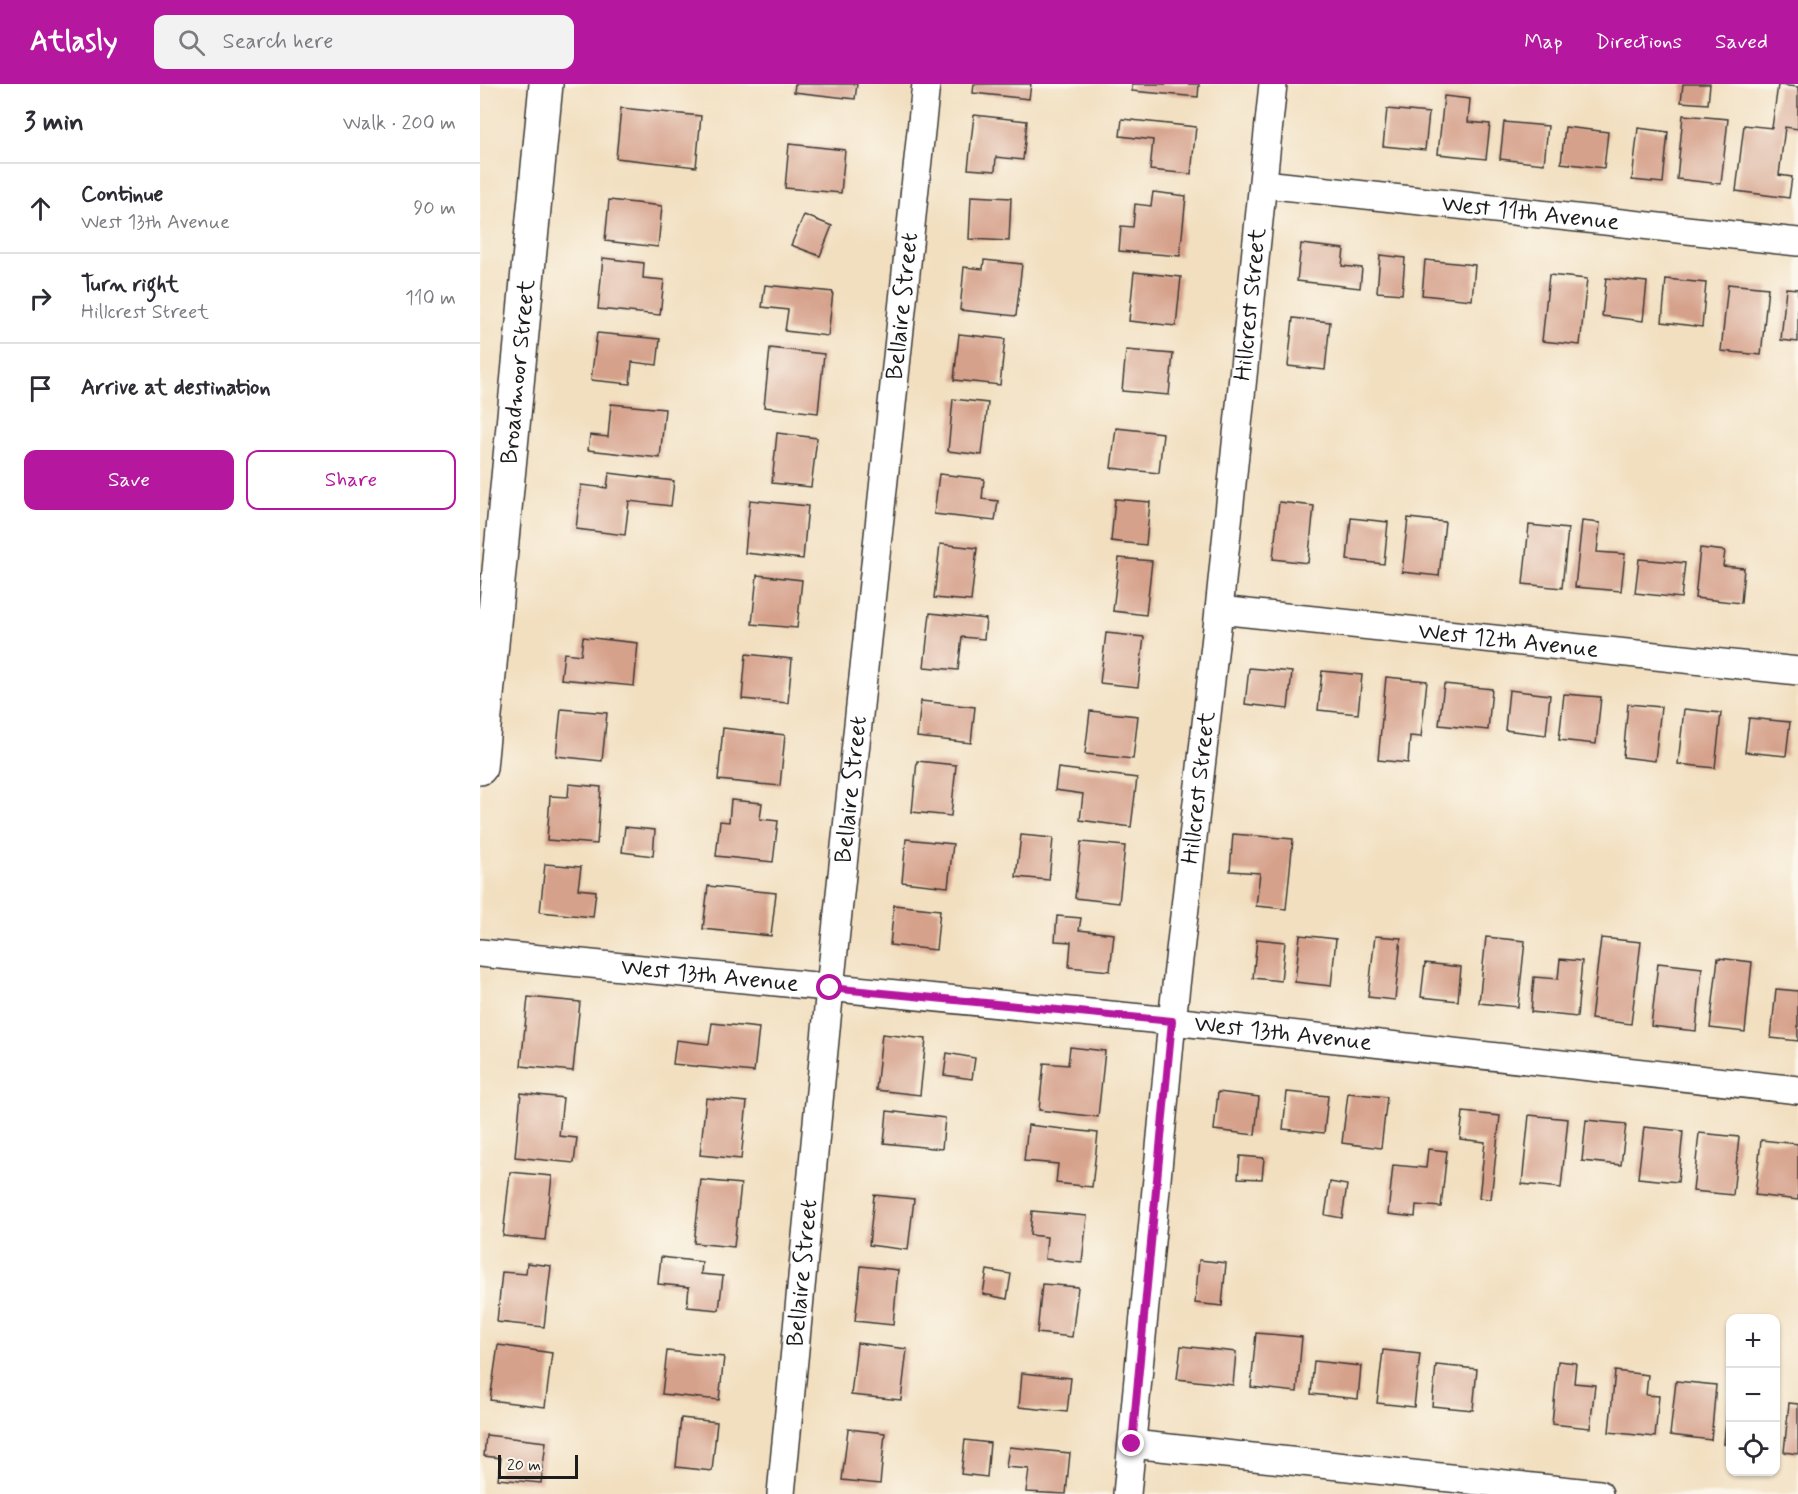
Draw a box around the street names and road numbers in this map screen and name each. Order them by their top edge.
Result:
street label: West 11th Avenue [1440,188,1621,238]
street label: Hillcrest Street [1227,226,1274,382]
street label: Bellaire Street [879,231,926,381]
street label: Broadmoor Street [494,278,543,466]
street label: West 12th Avenue [1417,616,1600,665]
street label: Hillcrest Street [1175,710,1223,866]
street label: Bellaire Street [828,714,874,865]
street label: West 13th Avenue [620,951,800,1000]
street label: West 13th Avenue [1193,1008,1374,1058]
street label: Bellaire Street [780,1198,825,1348]

